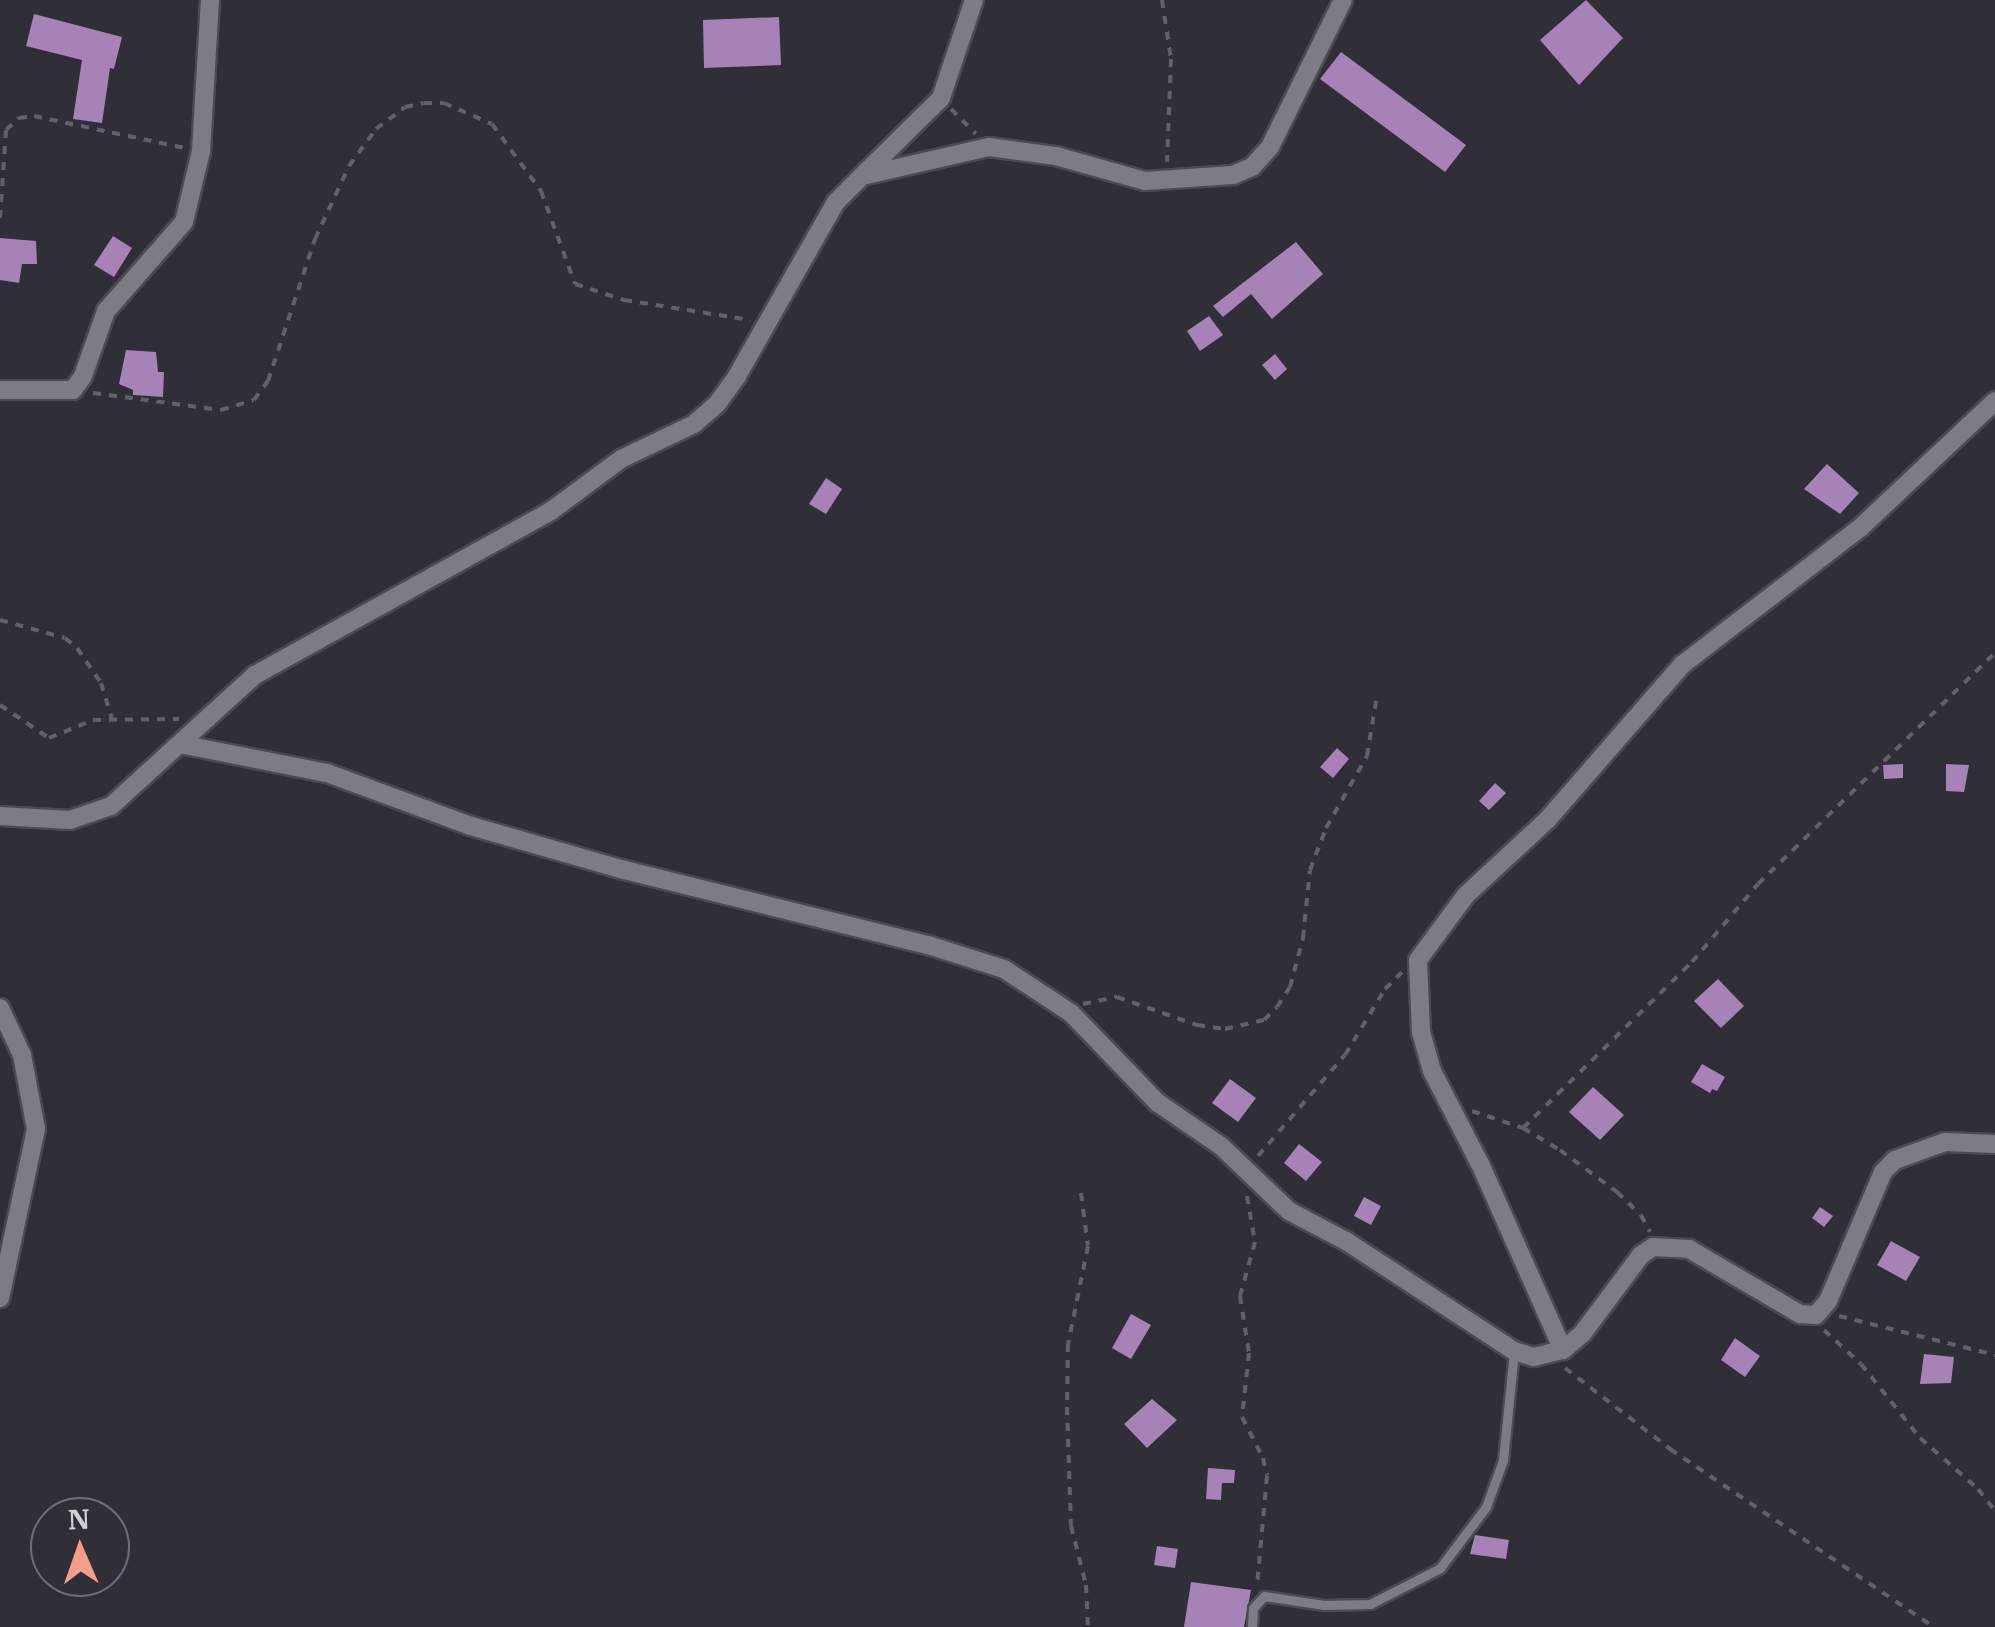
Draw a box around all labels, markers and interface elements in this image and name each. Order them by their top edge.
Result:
north arrow [30,1497,130,1597]
text: N [67,1500,91,1537]

